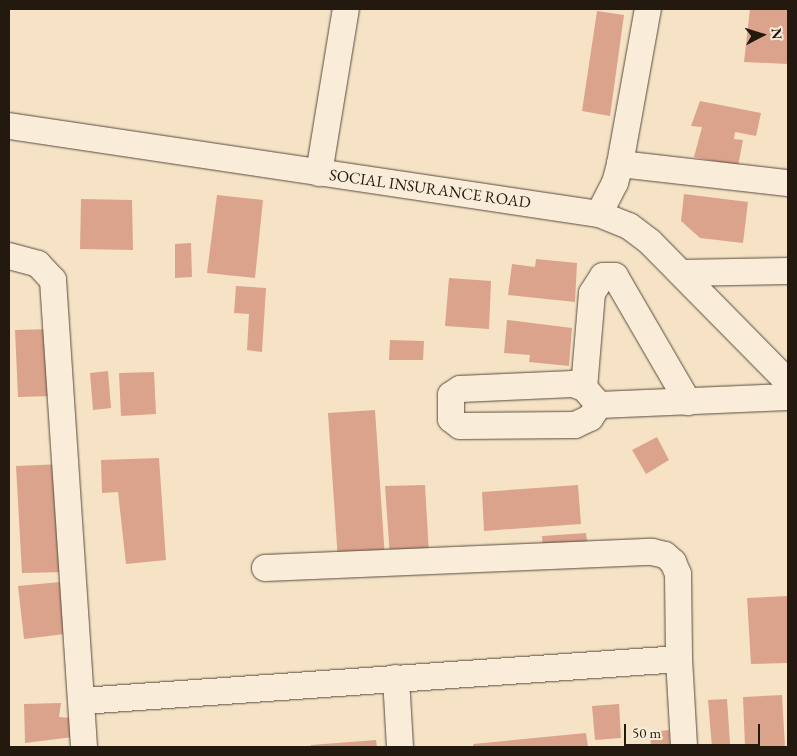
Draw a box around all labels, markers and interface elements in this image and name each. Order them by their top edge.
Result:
north arrow [737,10,787,60]
text: N [767,27,786,40]
street label: SOCIAL INSURANCE ROAD [328,165,532,213]
scale bar [627,714,763,746]
text: 50 m [632,723,661,742]

